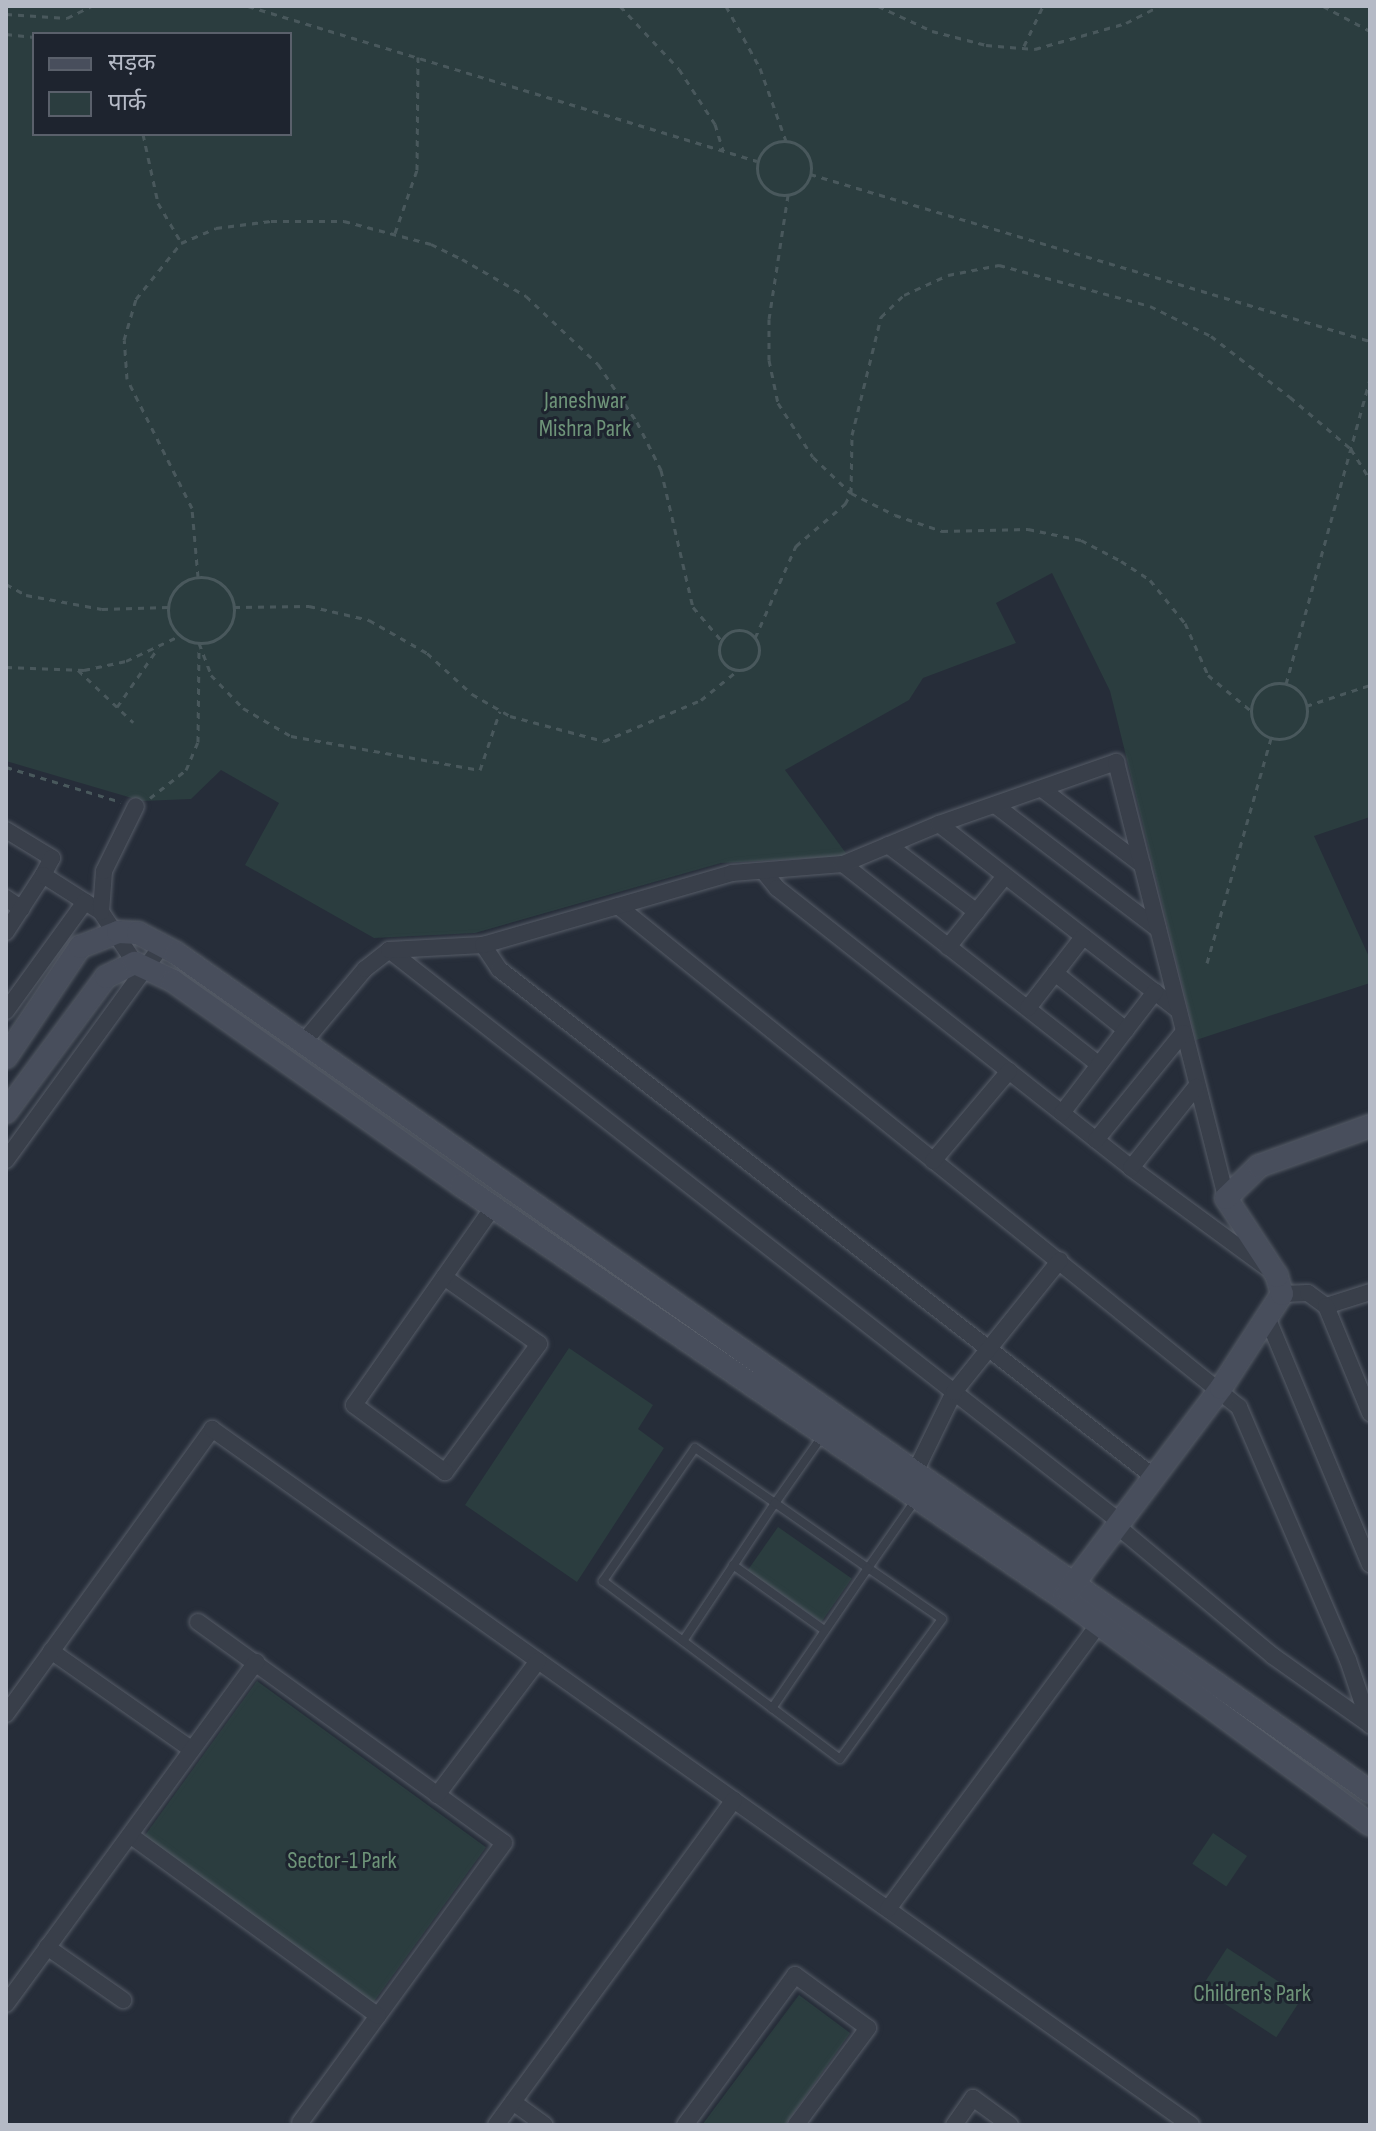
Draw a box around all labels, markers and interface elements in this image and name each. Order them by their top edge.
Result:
legend [32,32,292,136]
text: सड़क [108,48,156,77]
text: पार्क [108,88,146,117]
park label: Janeshwar Mishra Park [539,387,631,443]
park label: Sector-1 Park [287,1847,397,1875]
park label: Children's Park [1193,1980,1311,2008]

